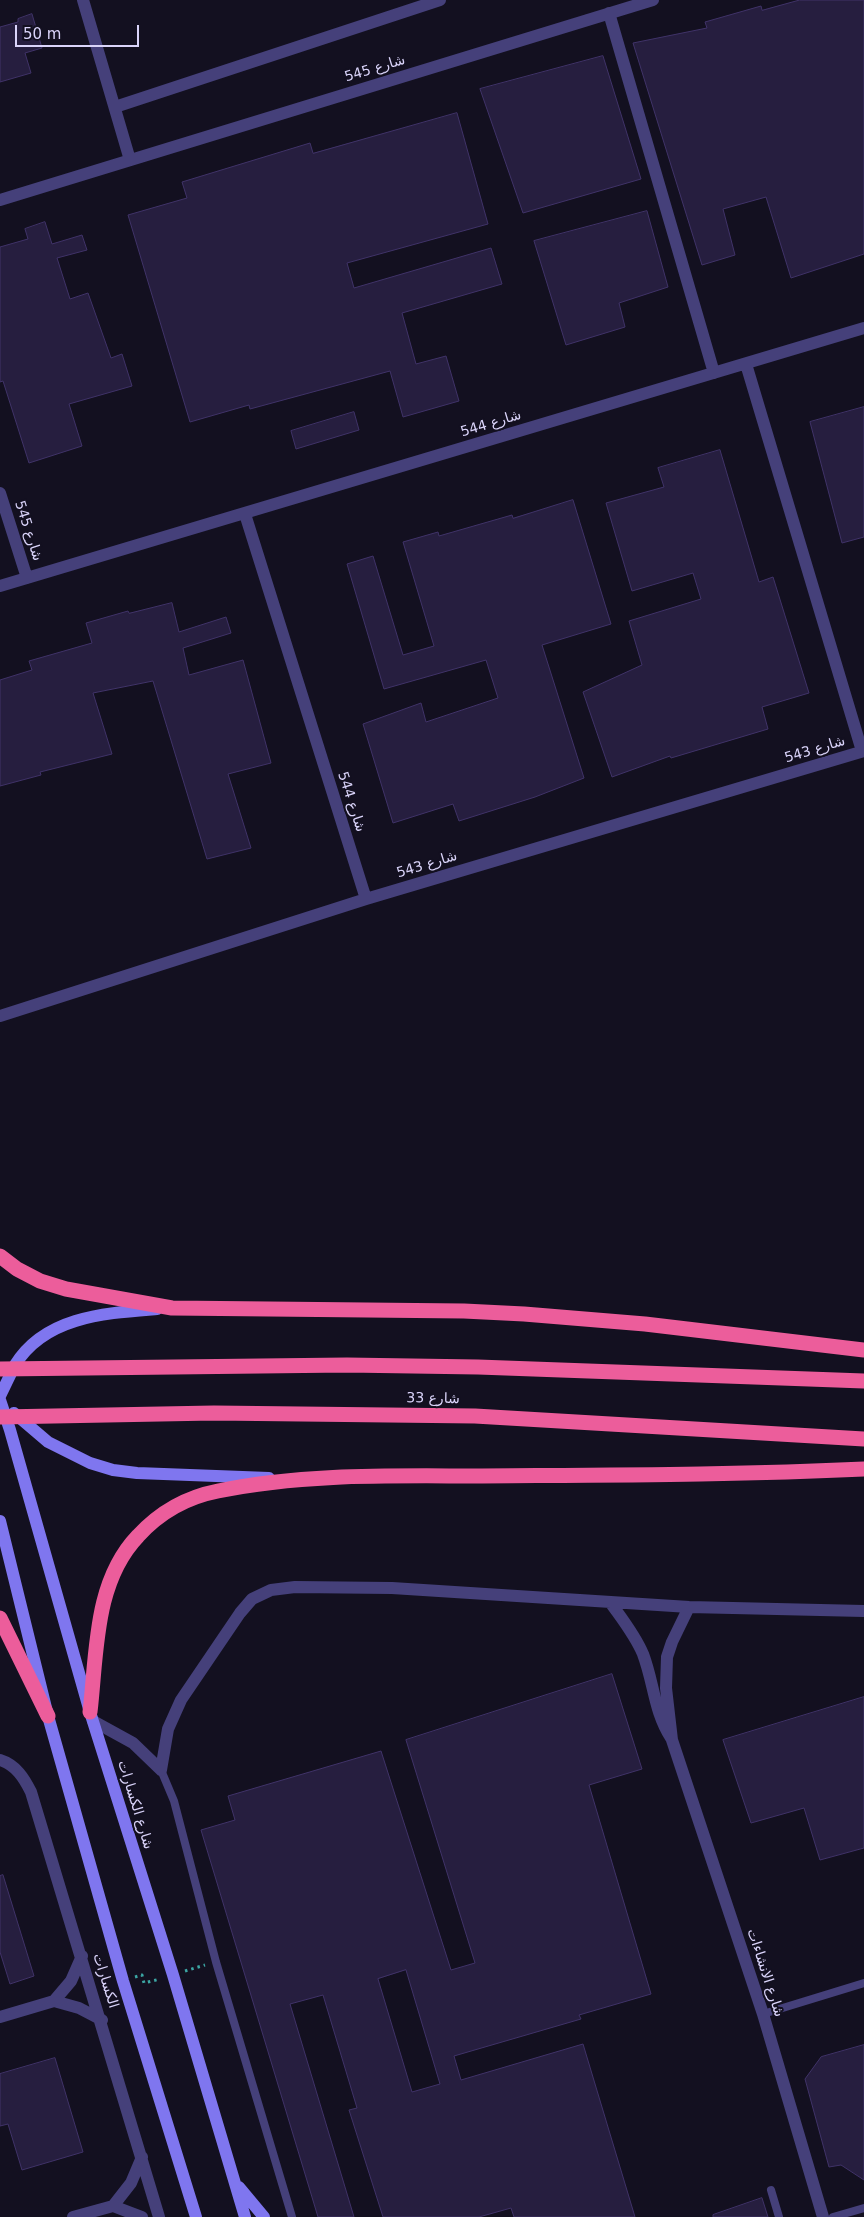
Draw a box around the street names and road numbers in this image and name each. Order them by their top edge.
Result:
street label: شارع 545 [343,52,407,86]
street label: شارع 544 [459,407,523,441]
street label: شارع 545 [10,499,46,563]
street label: شارع 543 [783,733,847,767]
street label: شارع 544 [333,770,369,834]
street label: شارع 543 [395,848,459,882]
street label: شارع 33 [406,1390,460,1408]
street label: شارع الكسارات [114,1759,156,1851]
street label: شارع الانشاءات [743,1927,787,2019]
street label: الكسارات [89,1952,121,2010]

